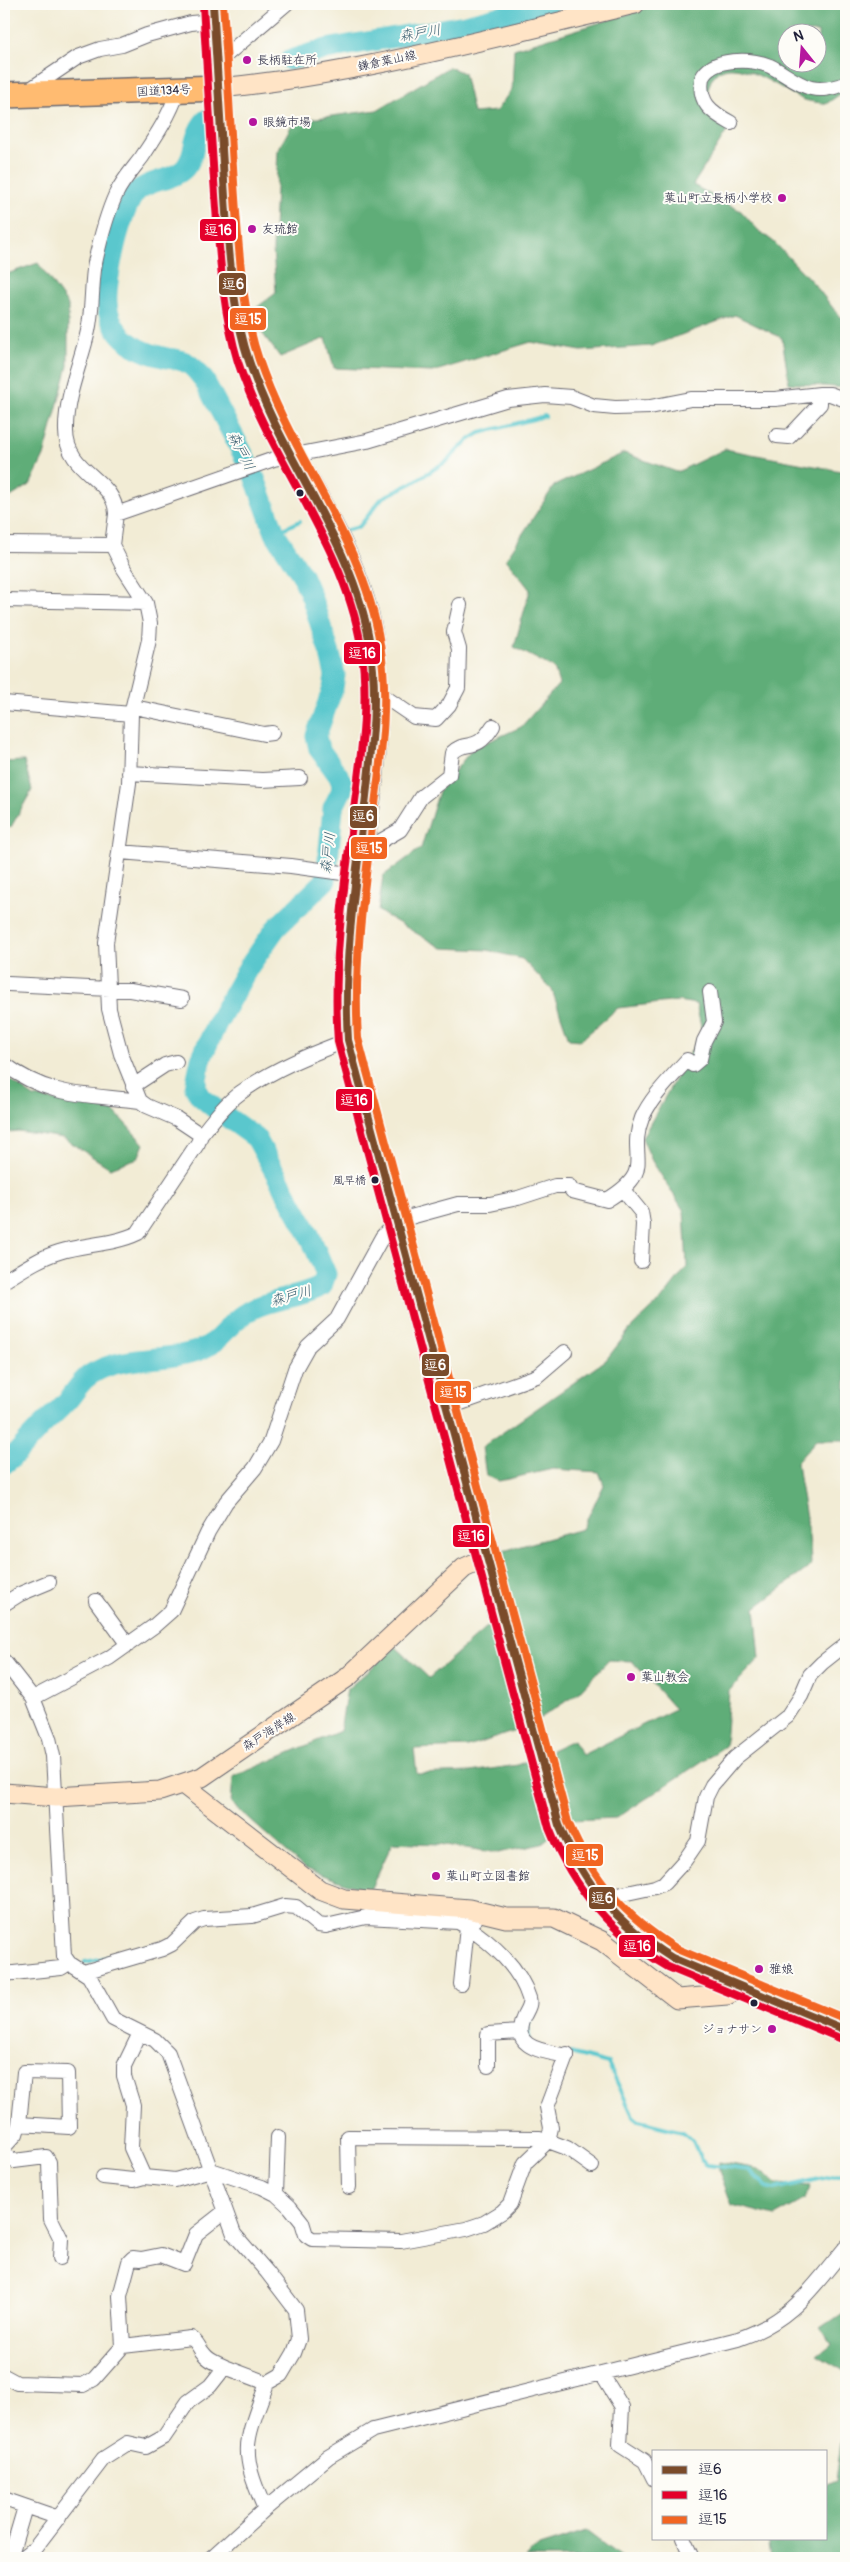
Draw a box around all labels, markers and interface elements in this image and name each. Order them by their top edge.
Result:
water label: 森戸川 [398,21,442,45]
north arrow [778,22,828,72]
text: N [791,27,805,46]
street label: 鎌倉葉山線 [356,47,418,75]
place label: 長柄駐在所 [257,53,317,68]
marker: 長柄駐在所 [241,54,253,66]
street label: 国道134号 [136,82,192,100]
place label: 眼鏡市場 [263,115,311,130]
marker: 眼鏡市場 [247,116,259,128]
place label: 葉山町立長柄小学校 [664,191,772,206]
marker: 葉山町立長柄小学校 [776,192,788,204]
line badge: 逗16 [199,218,237,242]
text: 逗16 [204,222,232,239]
place label: 友琉館 [262,222,298,237]
marker: 友琉館 [246,223,258,235]
line badge: 逗6 [218,272,247,296]
text: 逗6 [222,276,244,293]
line badge: 逗15 [229,307,267,331]
text: 逗15 [234,311,262,328]
water label: 森戸川 [224,428,258,474]
unlabelled marker [295,488,305,498]
line badge: 逗16 [343,641,381,665]
text: 逗16 [348,645,376,662]
line badge: 逗6 [349,805,378,829]
text: 逗6 [352,808,374,825]
water label: 森戸川 [317,831,339,875]
line badge: 逗15 [350,836,388,860]
text: 逗15 [355,840,383,857]
line badge: 逗16 [335,1088,373,1112]
text: 逗16 [340,1092,368,1109]
place label: 風早橋 [333,1174,366,1187]
marker: 風早橋 [370,1175,380,1185]
water label: 森戸川 [268,1282,314,1310]
line badge: 逗6 [421,1353,450,1377]
text: 逗6 [424,1357,446,1374]
line badge: 逗15 [434,1380,472,1404]
text: 逗15 [439,1384,467,1401]
line badge: 逗16 [452,1524,490,1548]
text: 逗16 [457,1528,485,1545]
place label: 葉山教会 [641,1670,689,1685]
marker: 葉山教会 [625,1671,637,1683]
street label: 森戸海岸線 [240,1709,298,1755]
line badge: 逗15 [565,1843,604,1867]
text: 逗15 [571,1847,599,1864]
place label: 葉山町立図書館 [446,1869,530,1884]
marker: 葉山町立図書館 [430,1870,442,1882]
line badge: 逗6 [588,1886,616,1910]
text: 逗6 [591,1890,613,1907]
line badge: 逗16 [618,1934,656,1958]
text: 逗16 [623,1938,651,1955]
place label: 雅娘 [769,1962,794,1977]
marker: 雅娘 [753,1963,765,1975]
unlabelled marker [749,1998,759,2008]
place label: ジョナサン [702,2022,762,2037]
marker: ジョナサン [766,2023,778,2035]
legend [652,2450,828,2540]
text: 逗6 [698,2460,722,2479]
text: 逗16 [698,2486,728,2505]
text: 逗15 [698,2510,727,2529]

